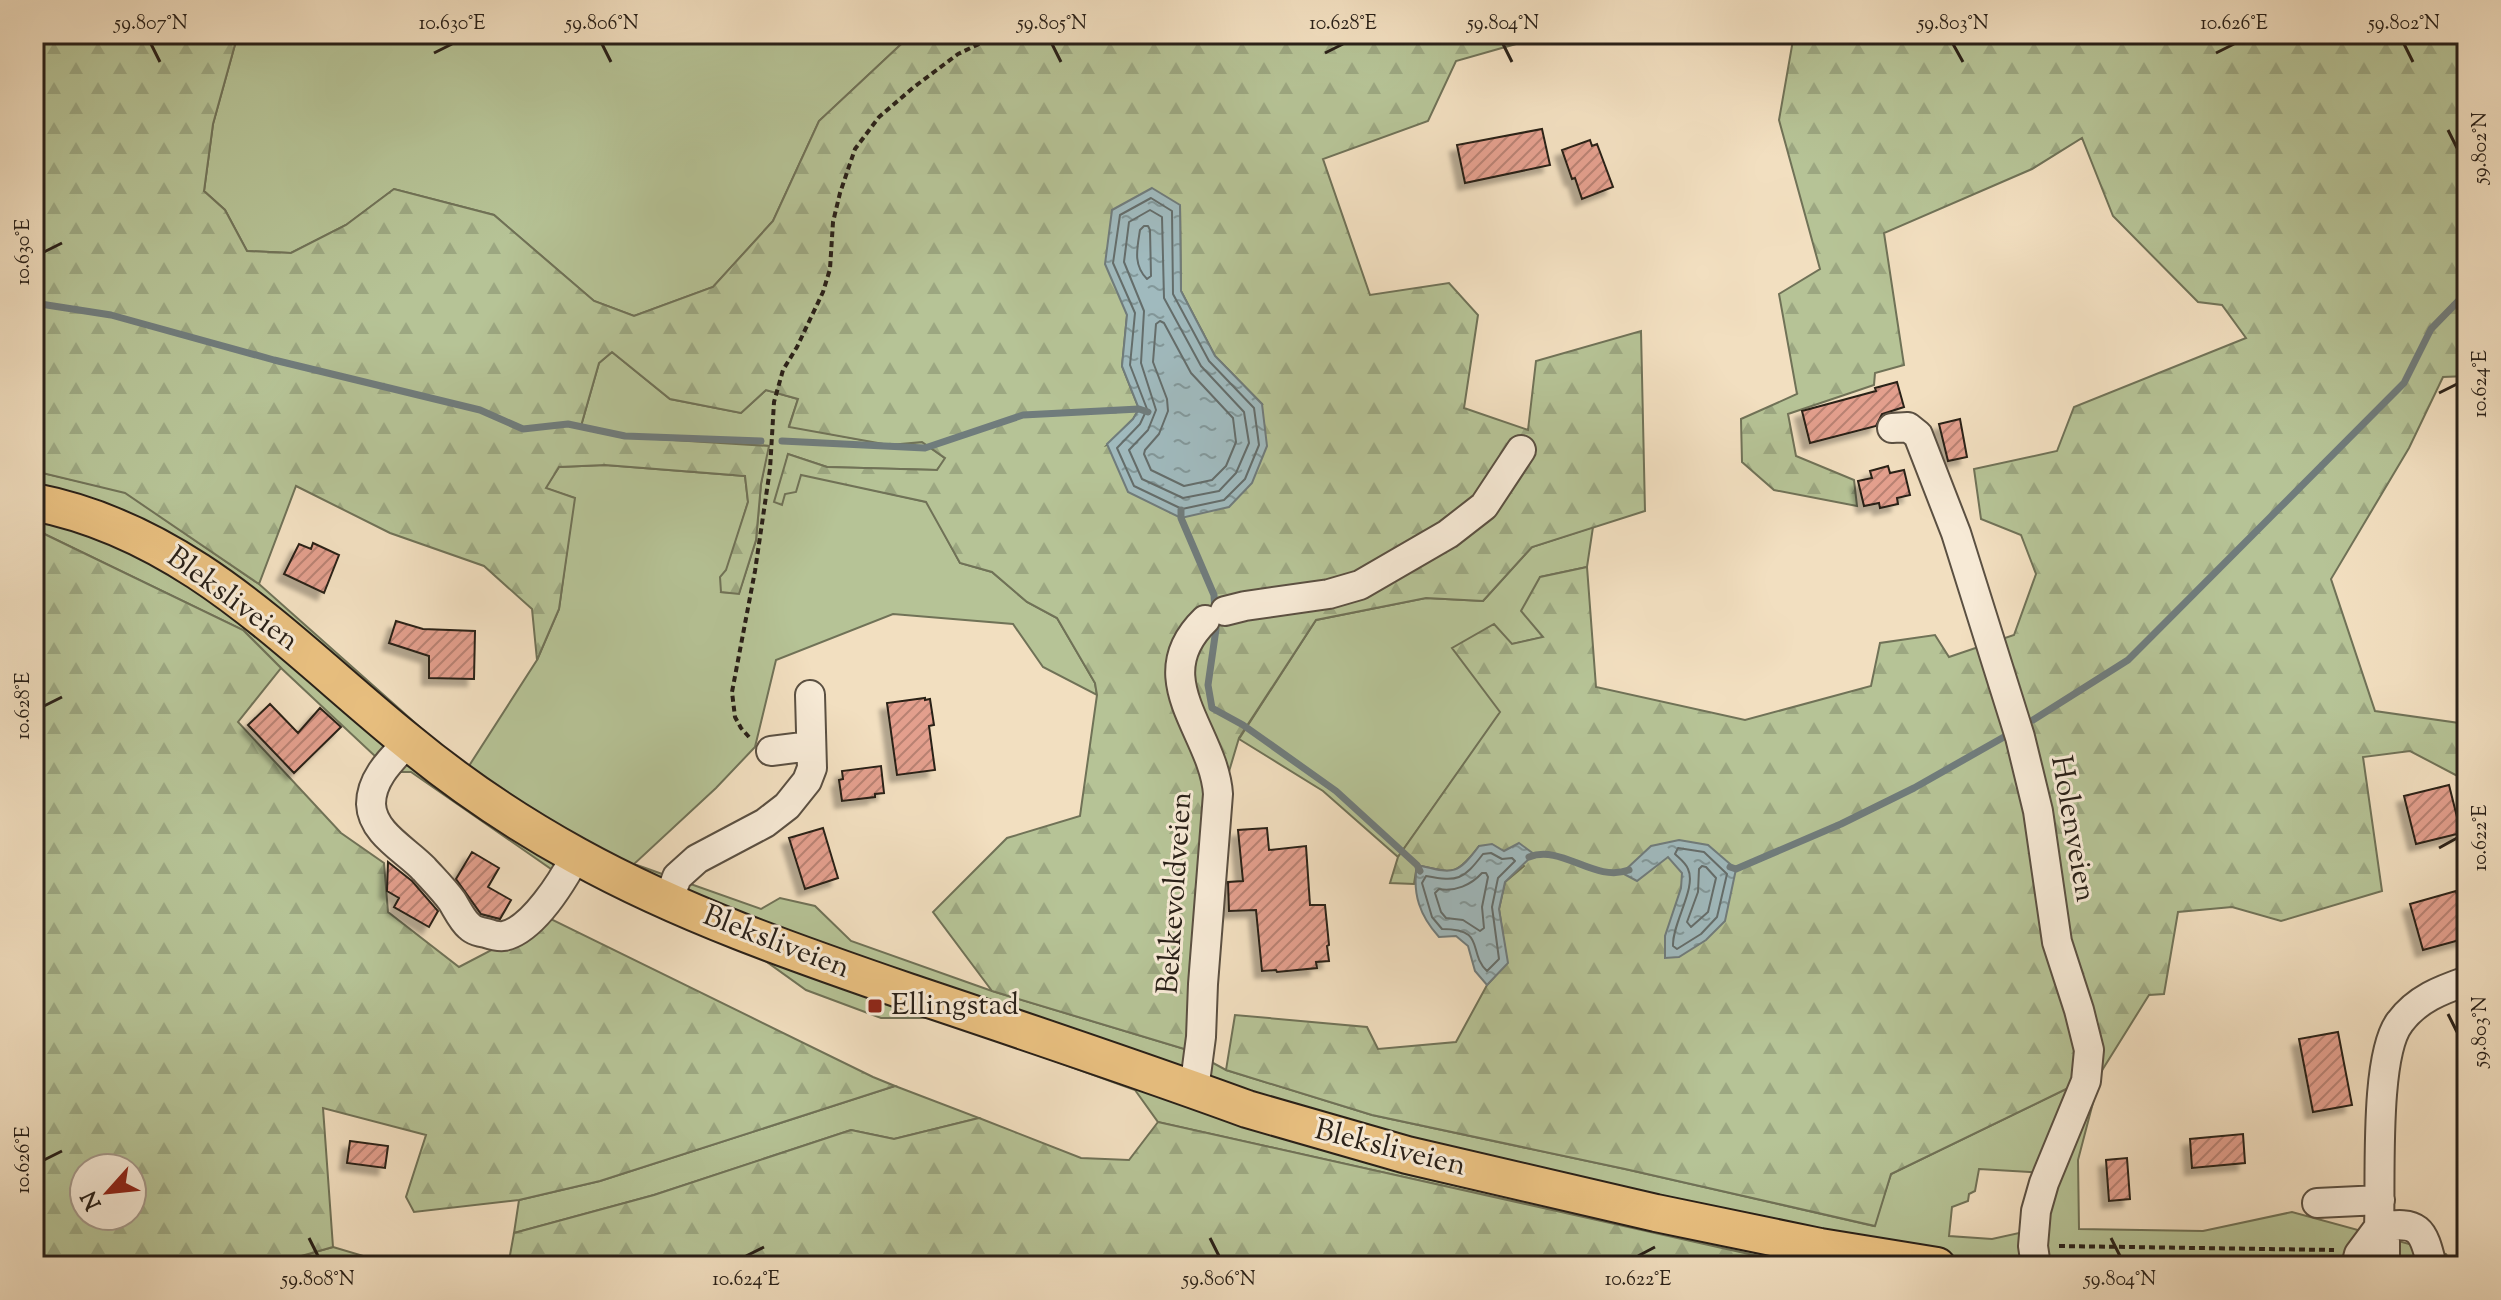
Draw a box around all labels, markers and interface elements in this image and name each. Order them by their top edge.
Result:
text: 59.807°N [113,10,188,39]
text: 10.630°E [419,10,485,39]
text: 59.806°N [564,10,639,39]
text: 59.805°N [1016,10,1087,39]
text: 10.628°E [1309,10,1377,39]
text: 59.804°N [1466,10,1539,39]
text: 59.803°N [1916,10,1989,39]
text: 10.626°E [2200,10,2268,39]
text: 59.802°N [2367,10,2440,39]
text: 59.802°N [2467,112,2496,185]
text: 10.630°E [10,219,39,285]
text: 10.624°E [2467,350,2496,418]
street label: Bleksliveien [157,537,307,663]
text: 10.628°E [10,672,39,740]
street label: Holenveien [2038,752,2106,906]
street label: Bekkevoldveien [1147,790,1205,996]
text: 10.622°E [2467,805,2496,871]
street label: Bleksliveien [696,895,856,991]
place label: Ellingstad [891,985,1019,1028]
text: 59.803°N [2467,996,2496,1069]
marker: Ellingstad [866,997,884,1015]
street label: Bleksliveien [1310,1109,1470,1189]
text: 10.626°E [10,1126,39,1194]
north arrow [68,1152,148,1232]
text: N [74,1184,111,1215]
text: 59.808°N [280,1266,355,1295]
text: 10.624°E [712,1266,780,1295]
text: 59.806°N [1181,1266,1256,1295]
text: 10.622°E [1605,1266,1671,1295]
text: 59.804°N [2083,1266,2156,1295]

